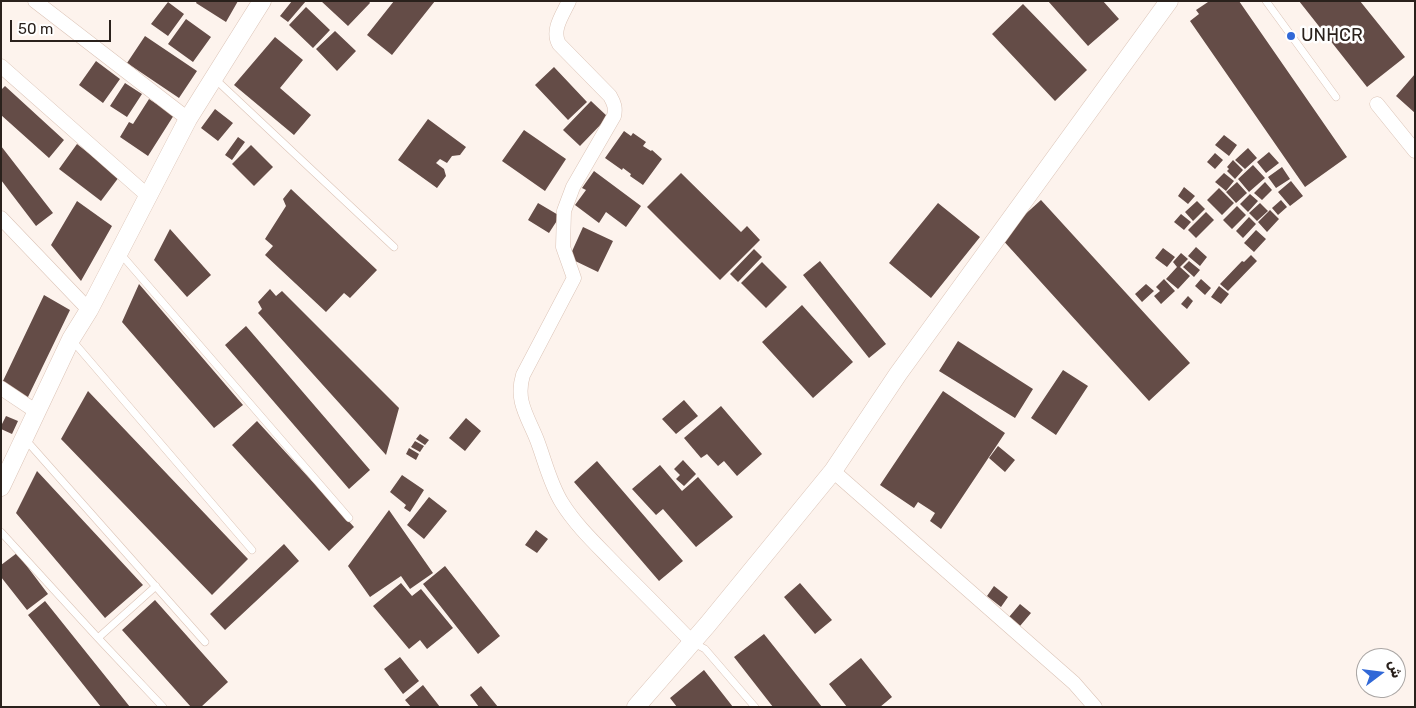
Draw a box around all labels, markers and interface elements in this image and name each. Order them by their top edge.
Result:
scale bar [12,10,114,42]
text: 50 m [18,20,53,38]
place label: UNHCR [1301,25,1363,47]
marker: UNHCR [1285,30,1297,42]
north arrow [1356,648,1406,698]
text: ش [1384,658,1406,680]

